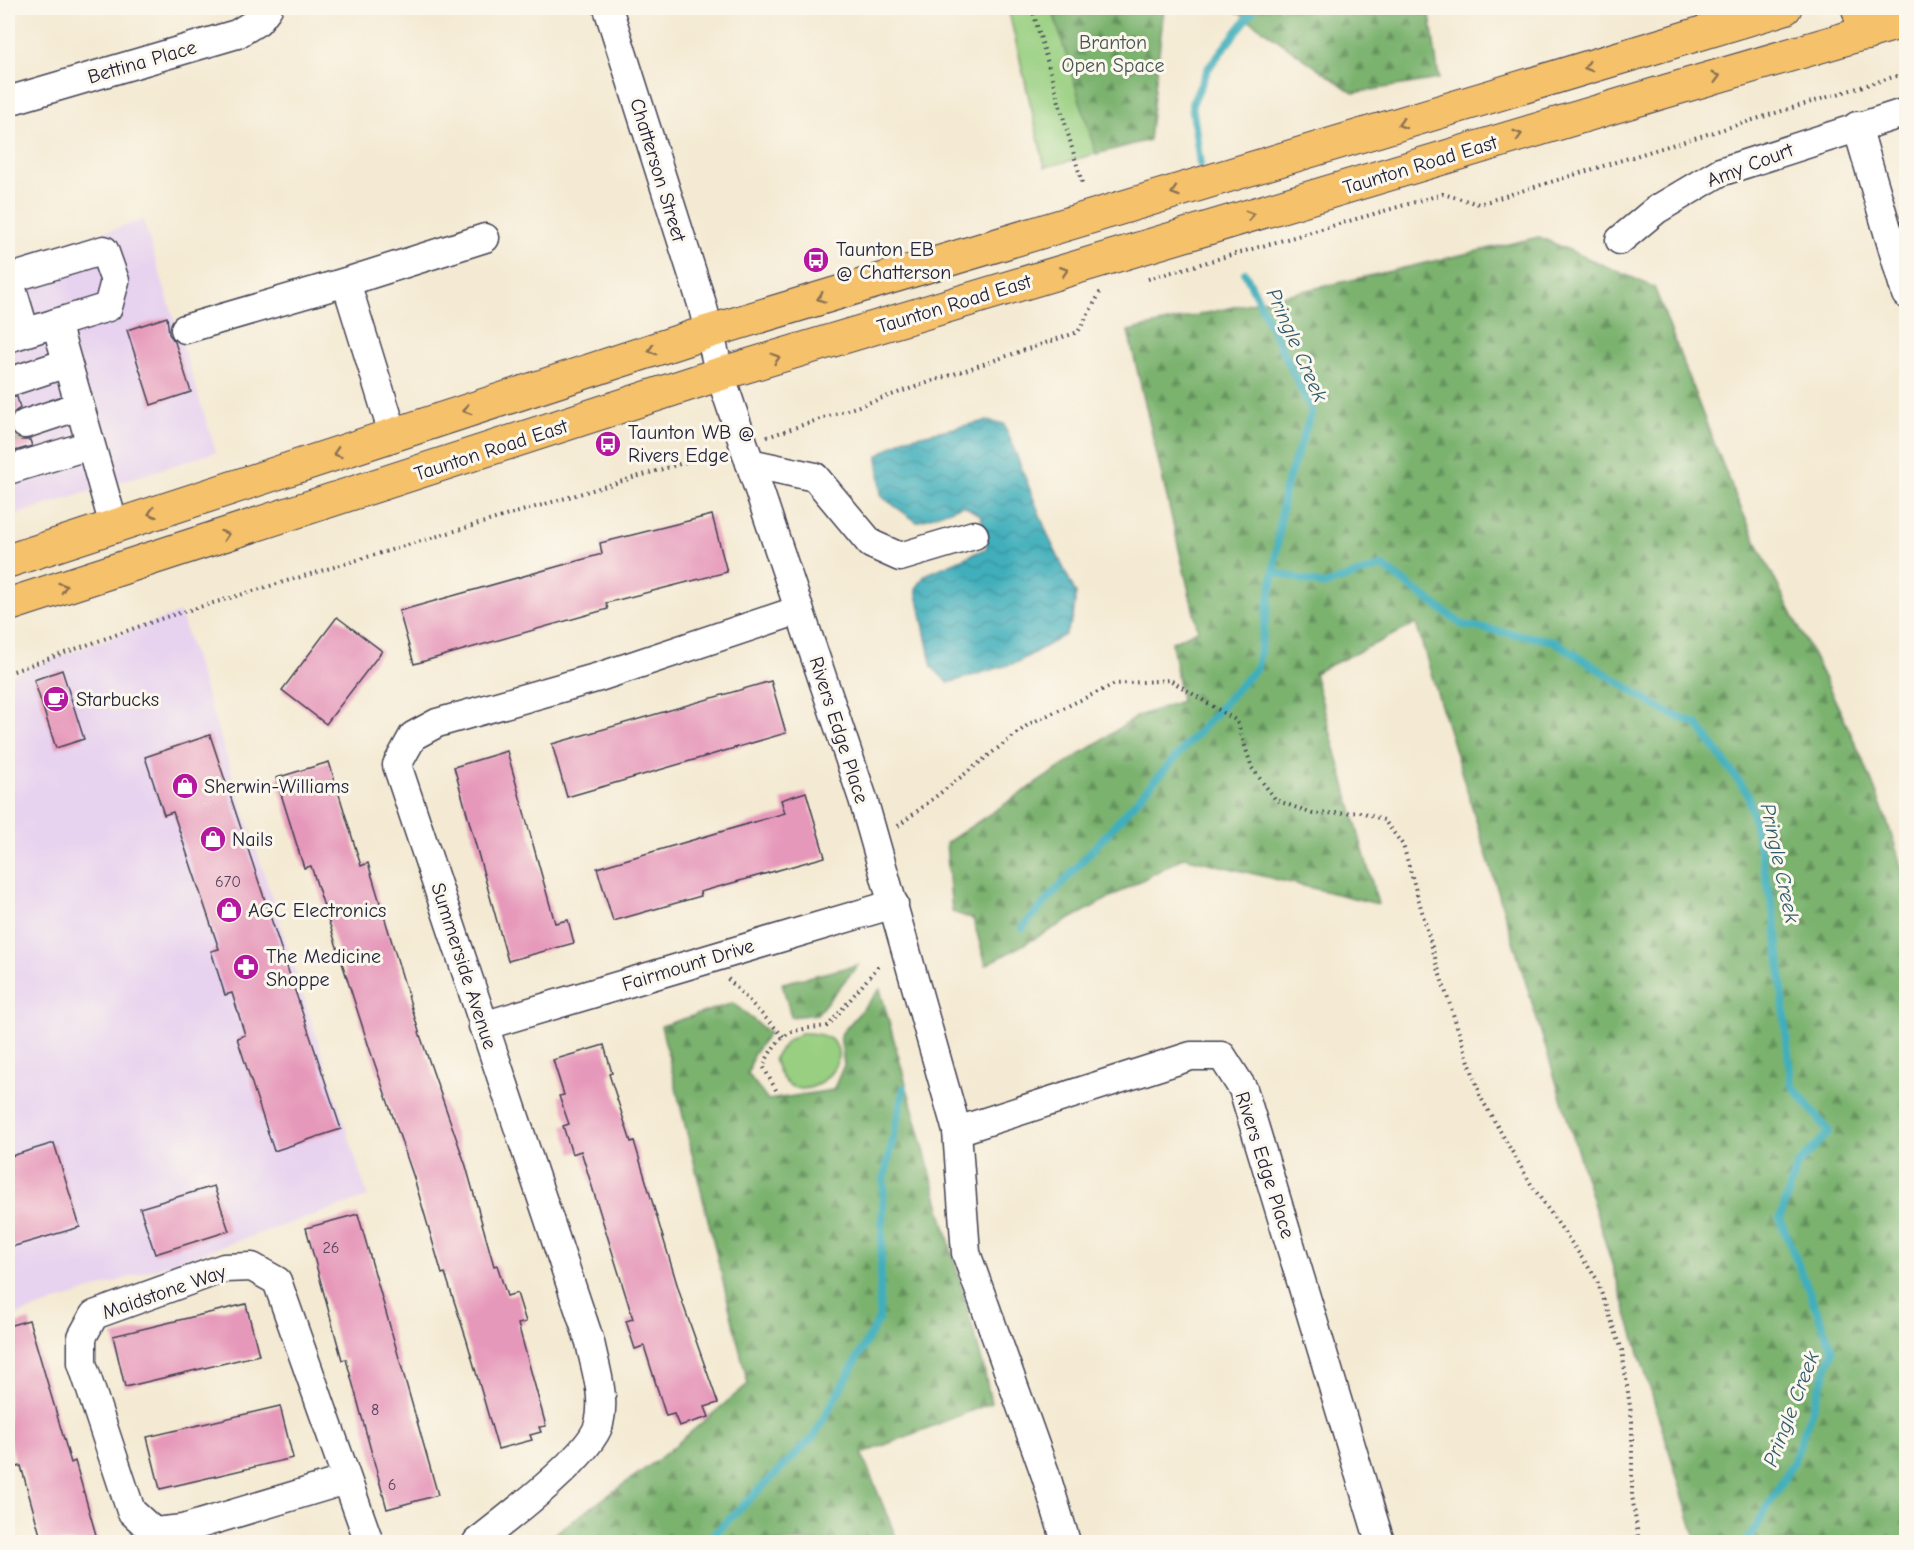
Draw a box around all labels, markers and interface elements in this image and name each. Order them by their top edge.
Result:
park label: Branton Open Space [1062,31,1164,77]
street label: Bettina Place [85,36,199,88]
one-way arrow [1583,60,1594,72]
one-way arrow [1711,71,1721,84]
street label: Chatterson Street [625,95,691,246]
one-way arrow [1397,117,1408,129]
street label: Taunton Road East [1340,130,1501,199]
one-way arrow [1512,130,1523,142]
street label: Amy Court [1704,138,1798,192]
one-way arrow [1170,185,1181,197]
one-way arrow [1245,210,1255,222]
place label: Taunton EB @ Chatterson [836,238,951,284]
bus stop icon: Taunton EB @ Chatterson [801,245,831,275]
one-way arrow [1058,266,1069,278]
street label: Taunton Road East [874,269,1035,338]
water label: Pringle Creek [1261,285,1333,406]
one-way arrow [816,291,826,303]
one-way arrow [647,343,658,356]
one-way arrow [770,353,781,365]
one-way arrow [462,403,473,416]
street label: Taunton Road East [411,414,572,486]
place label: Taunton WB @ Rivers Edge [628,421,755,467]
bus stop icon: Taunton WB @ Rivers Edge [593,429,623,459]
one-way arrow [332,445,343,458]
one-way arrow [147,506,158,519]
one-way arrow [219,530,230,543]
one-way arrow [57,582,68,594]
street label: Rivers Edge Place [804,654,874,806]
cafe icon: Starbucks [41,684,71,714]
place label: Starbucks [76,688,159,711]
shop icon: Sherwin-Williams [170,771,200,801]
place label: Sherwin-Williams [204,775,349,798]
water label: Pringle Creek [1756,801,1805,926]
shop icon: Nails [198,824,228,854]
place label: Nails [232,828,273,851]
house number: 670 [215,873,241,891]
street label: Summerside Avenue [426,880,502,1052]
shop icon: AGC Electronics [214,895,244,925]
place label: AGC Electronics [248,899,386,922]
street label: Fairmount Drive [619,934,757,996]
place label: The Medicine Shoppe [266,945,381,991]
pharmacy icon: The Medicine Shoppe [231,952,261,982]
street label: Rivers Edge Place [1230,1089,1300,1241]
house number: 26 [322,1239,340,1257]
street label: Maidstone Way [99,1260,229,1324]
water label: Pringle Creek [1758,1347,1824,1470]
house number: 8 [371,1401,379,1419]
house number: 6 [388,1476,396,1494]

